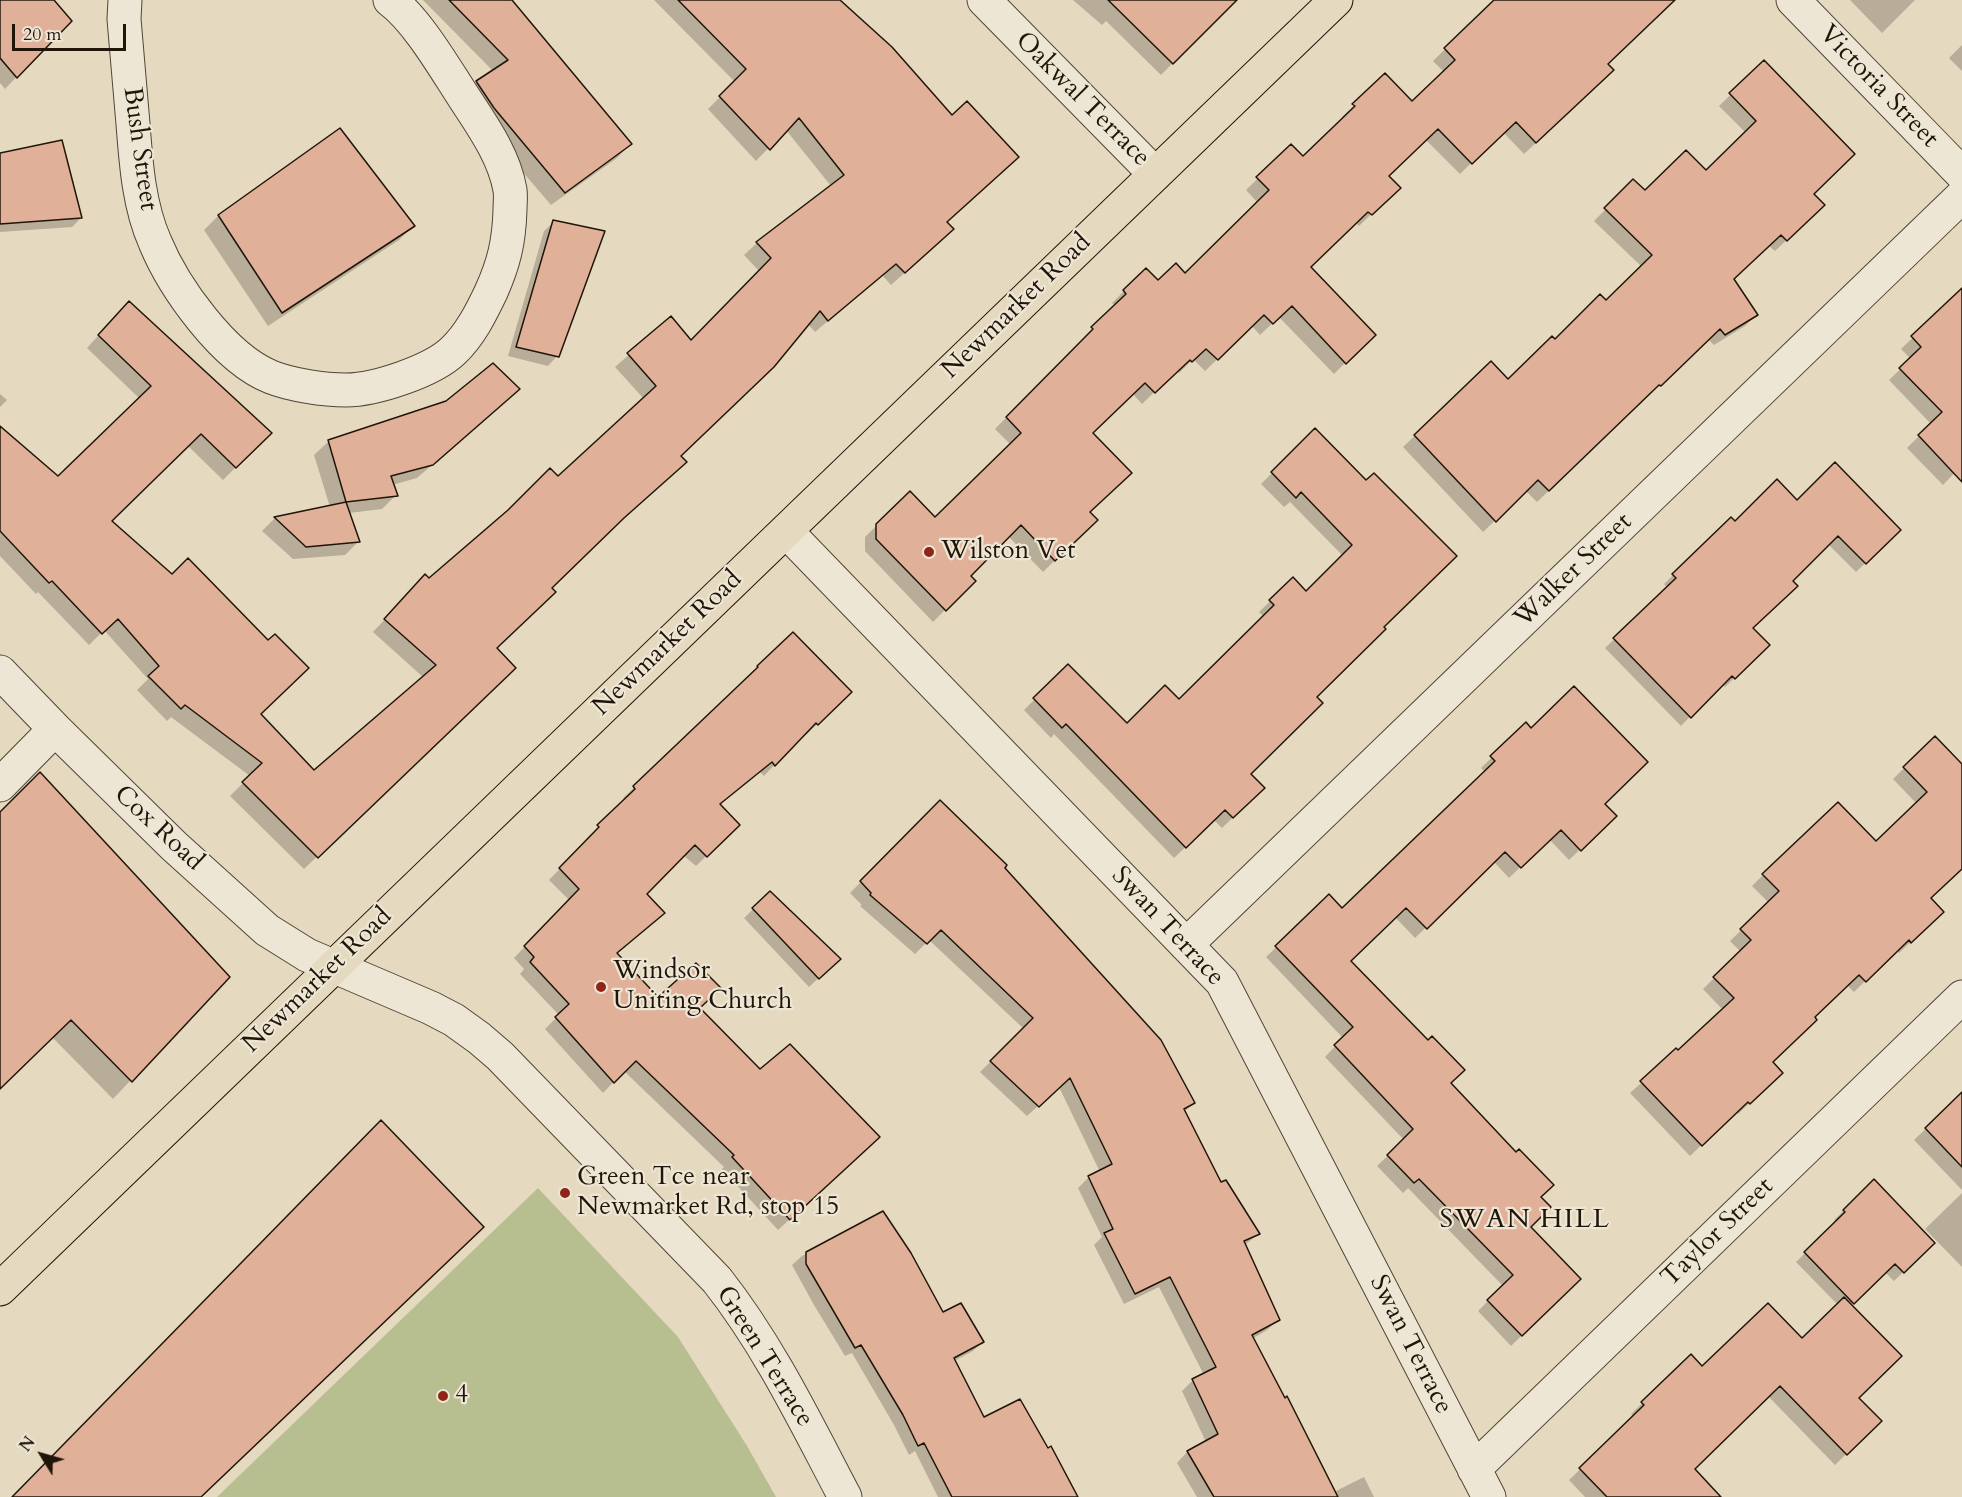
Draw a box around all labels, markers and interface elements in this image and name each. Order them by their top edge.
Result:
scale bar [15,12,129,50]
street label: Victoria Street [1812,19,1944,155]
text: 20 m [23,22,62,47]
street label: Oakwal Terrace [1008,26,1156,174]
street label: Bush Street [115,85,163,213]
street label: Newmarket Road [936,228,1098,386]
street label: Walker Street [1509,507,1639,635]
place label: Wilston Vet [941,536,1075,568]
marker: Wilston Vet [922,545,936,559]
street label: Newmarket Road [587,565,749,723]
street label: Cox Road [107,780,209,878]
street label: Swan Terrace [1104,861,1230,993]
street label: Newmarket Road [237,902,399,1060]
place label: Windsor Uniting Church [613,956,792,1018]
marker: Windsor Uniting Church [594,980,608,994]
place label: Green Tce near Newmarket Rd, stop 15 [577,1162,839,1224]
street label: Taylor Street [1655,1172,1781,1294]
marker: Green Tce near Newmarket Rd, stop 15 [558,1186,572,1200]
district label: SWAN HILL [1440,1205,1610,1237]
street label: Swan Terrace [1362,1270,1458,1420]
street label: Green Terrace [708,1281,820,1433]
place label: 4 [455,1380,468,1412]
marker: 4 [436,1389,450,1403]
north arrow [12,1425,72,1485]
text: N [15,1432,41,1456]

